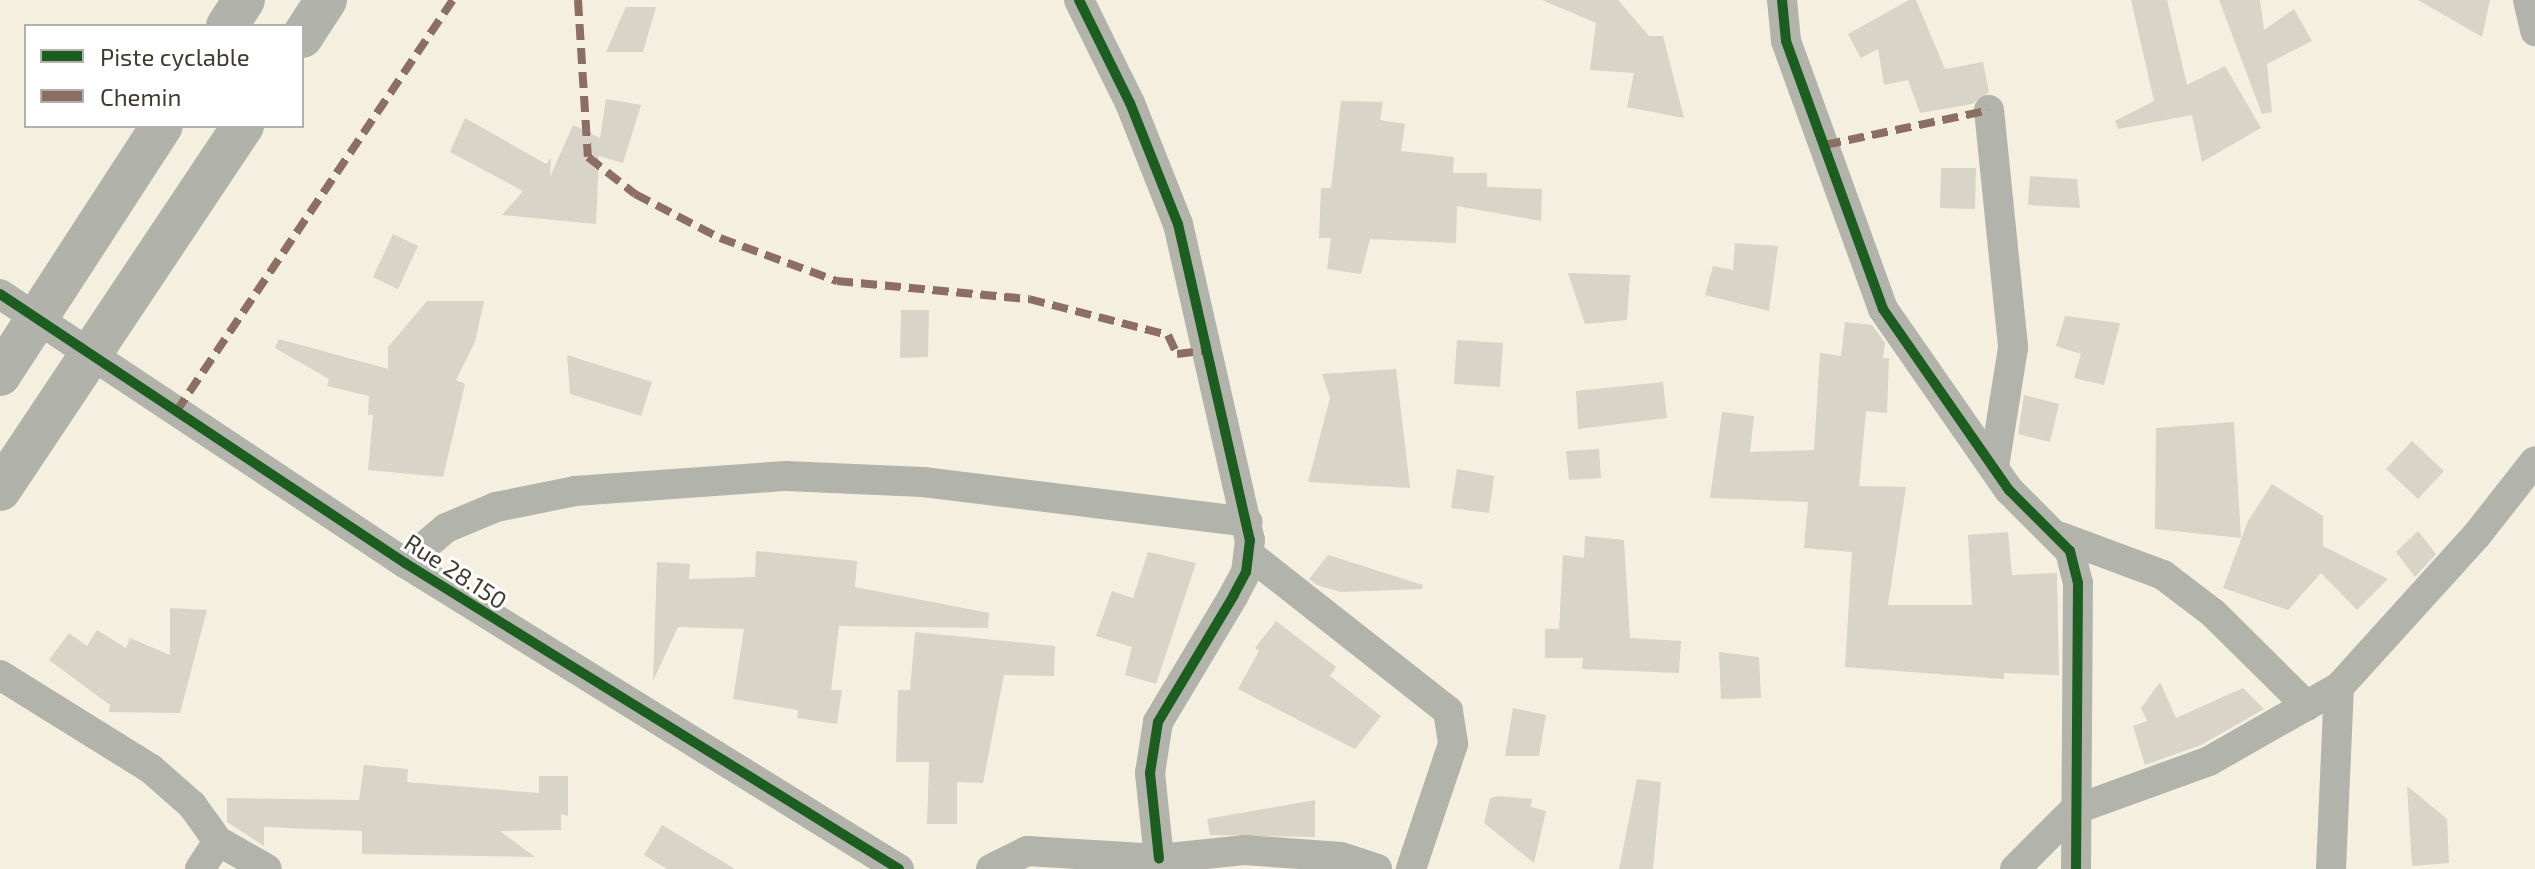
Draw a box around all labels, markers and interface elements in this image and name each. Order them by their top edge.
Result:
legend [24,24,304,128]
text: Piste cyclable [100,42,250,71]
text: Chemin [100,82,181,111]
street label: Rue 28.150 [399,527,513,615]

